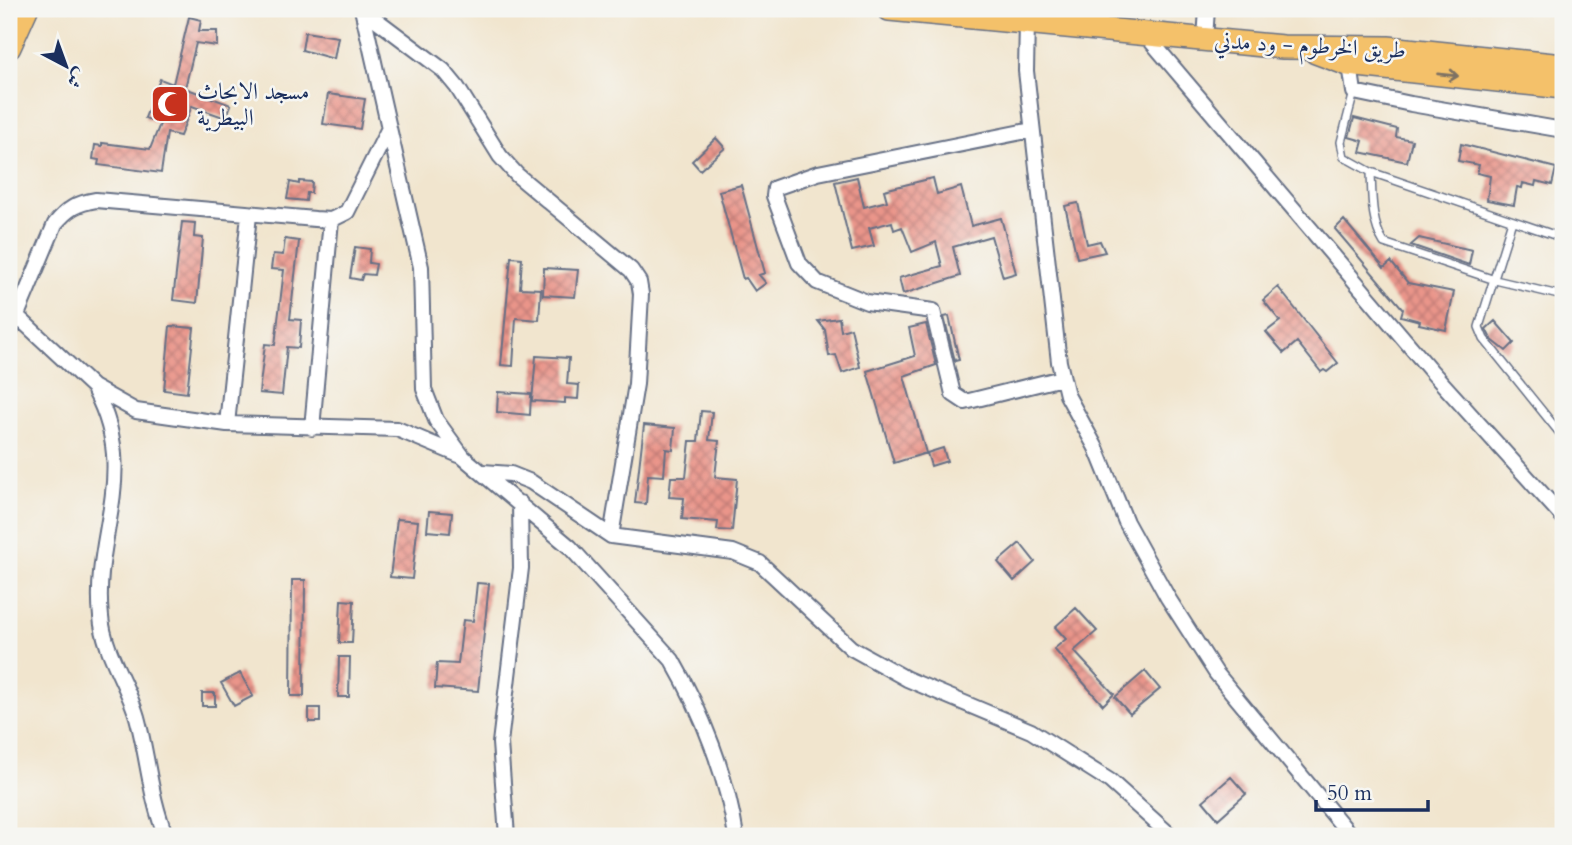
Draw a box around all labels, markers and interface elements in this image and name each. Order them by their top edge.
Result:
street label: طريق الخرطوم - ود مدني [1213,25,1407,70]
north arrow [32,32,102,102]
text: ش [61,62,92,94]
one-way arrow [1436,69,1459,82]
place label: مسجد الابحاث البيطرية [197,76,309,133]
mosque icon: مسجد الابحاث البيطرية [149,83,191,125]
scale bar [1316,768,1428,812]
text: 50 m [1327,779,1372,808]

